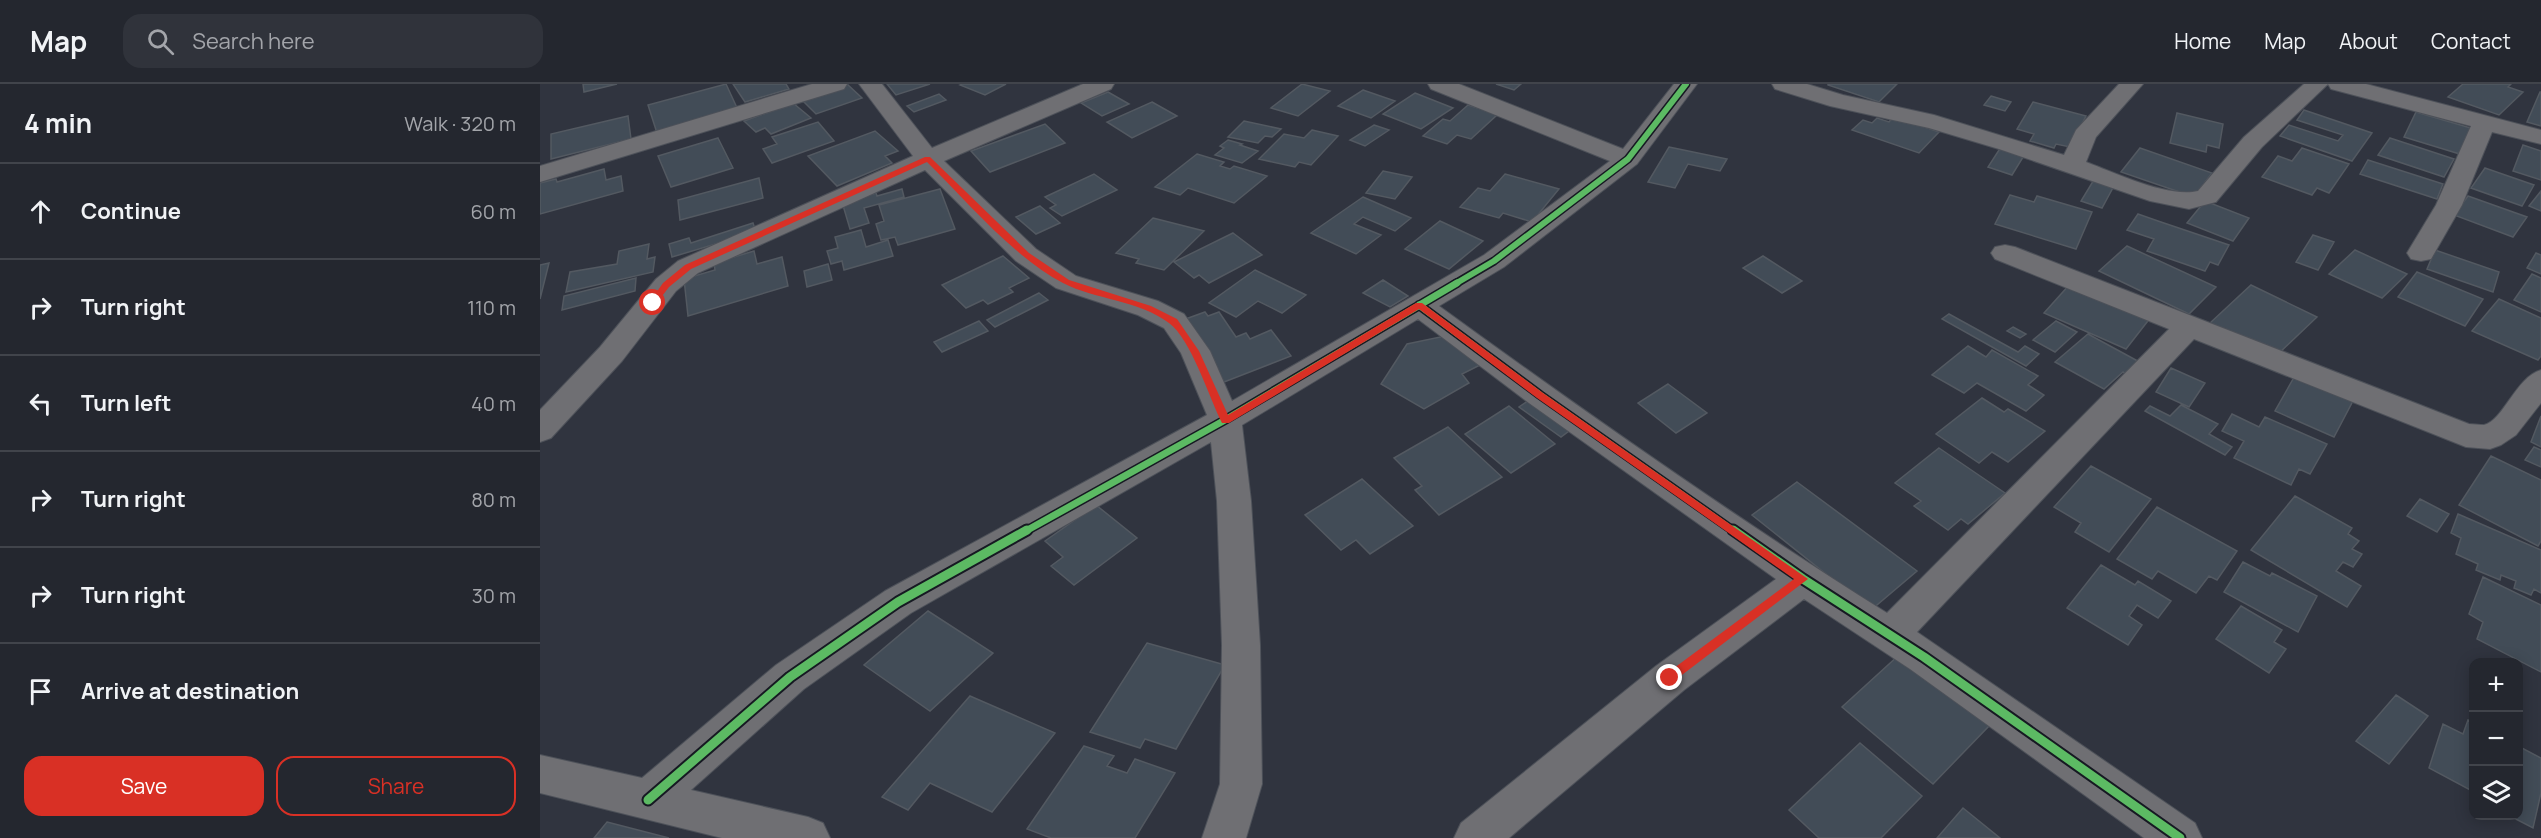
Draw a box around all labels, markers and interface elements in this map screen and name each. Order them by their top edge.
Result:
search box [123,14,543,68]
text: Map [30,22,87,60]
icon: search [144,25,177,58]
text: Search here [192,26,315,56]
text: Home [2174,27,2231,55]
text: Map [2264,27,2306,55]
text: About [2339,27,2398,55]
text: Contact [2431,27,2511,55]
text: 4 min [24,105,92,141]
text: Walk · 320 m [404,110,516,137]
icon: ahead [24,195,57,228]
text: Continue [81,196,181,226]
text: 60 m [470,198,516,225]
route start [639,289,665,315]
icon: right [24,291,57,324]
text: Turn right [81,292,186,322]
text: 110 m [467,294,516,321]
icon: left [24,387,57,420]
text: Turn left [81,388,171,418]
text: 40 m [471,390,516,417]
icon: right [24,483,57,516]
text: Turn right [81,484,186,514]
text: 80 m [471,486,516,513]
icon: right [24,579,57,612]
text: Turn right [81,580,186,610]
text: 30 m [472,582,516,609]
map controls [2469,658,2523,820]
button: + [2469,658,2523,712]
route end [1656,664,1682,690]
icon: arrive [24,675,57,708]
text: Arrive at destination [81,676,299,706]
button: − [2469,712,2523,766]
button: Save [24,756,264,816]
button: Share [276,756,516,816]
button: layers [2469,766,2523,820]

